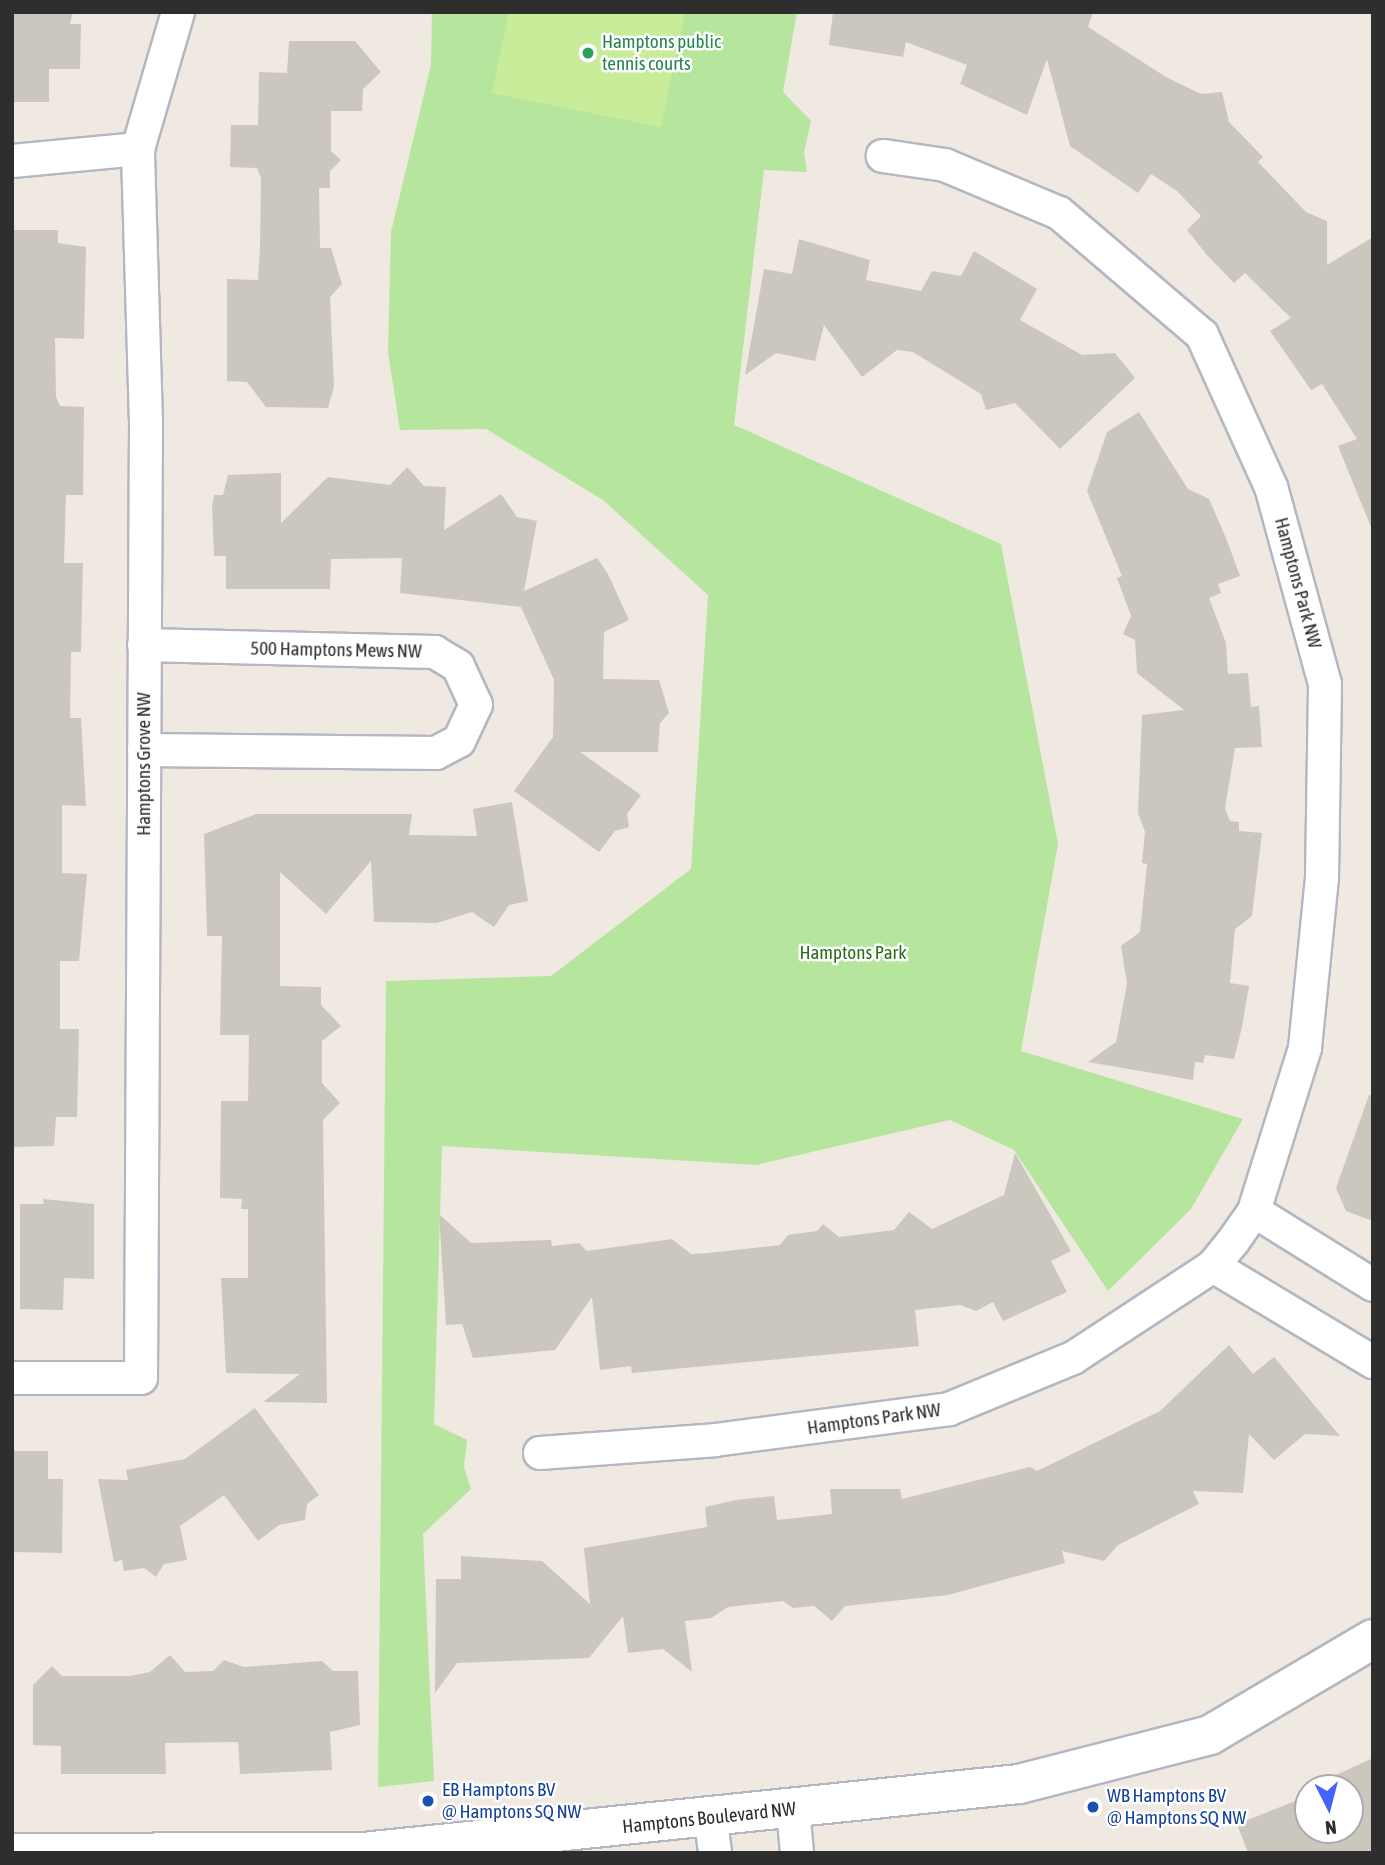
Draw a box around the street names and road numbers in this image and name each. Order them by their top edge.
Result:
street label: Hamptons Park NW [1270,515,1326,651]
street label: 500 Hamptons Mews NW [250,637,422,663]
street label: Hamptons Grove NW [133,692,155,836]
street label: Hamptons Park NW [806,1398,942,1440]
street label: Hamptons Boulevard NW [621,1798,797,1838]

